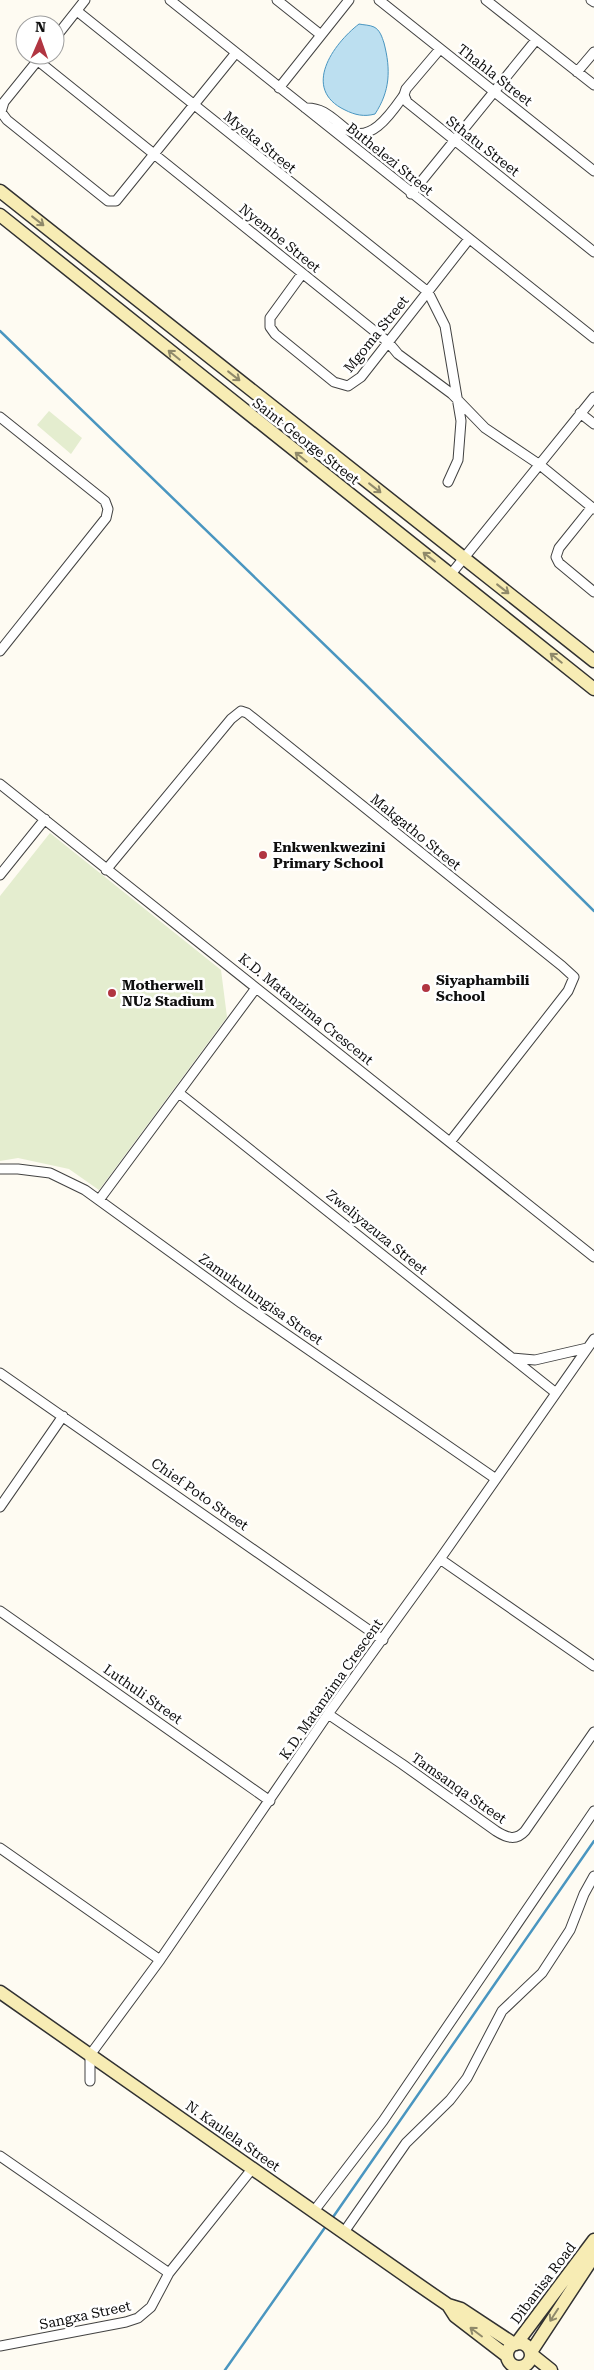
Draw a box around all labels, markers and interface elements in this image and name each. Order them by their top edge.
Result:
north arrow [15,15,65,65]
text: N [35,19,46,35]
street label: Thahla Street [454,41,536,109]
street label: Myeka Street [221,108,299,176]
street label: Sthatu Street [443,113,523,179]
street label: Buthelezi Street [344,119,436,199]
street label: Nyembe Street [236,200,324,276]
one-way arrow [31,215,44,226]
street label: Mgoma Street [340,293,412,375]
one-way arrow [168,350,181,361]
one-way arrow [227,371,240,382]
street label: Saint George Street [250,394,362,488]
one-way arrow [295,451,308,462]
one-way arrow [368,483,382,493]
one-way arrow [422,552,436,562]
one-way arrow [496,583,509,594]
one-way arrow [550,653,563,664]
street label: Makgatho Street [368,791,464,873]
place label: Enkwenkwezini Primary School [273,839,386,871]
marker: Enkwenkwezini Primary School [257,849,269,861]
street label: K.D. Matanzima Crescent [236,950,376,1068]
place label: Siyaphambili School [436,972,530,1004]
place label: Motherwell NU2 Stadium [122,977,215,1009]
marker: Siyaphambili School [420,982,432,994]
marker: Motherwell NU2 Stadium [106,987,118,999]
street label: Zweliyazuza Street [323,1186,431,1278]
street label: Zamukulungisa Street [196,1250,326,1348]
street label: Chief Poto Street [148,1455,252,1533]
street label: K.D. Matanzima Crescent [276,1616,386,1762]
street label: Luthuli Street [100,1661,186,1727]
street label: Tamsanqa Street [409,1749,509,1827]
street label: N. Kaulela Street [183,2097,283,2175]
street label: Dibanisa Road [507,2239,579,2327]
street label: Sangxa Street [38,2298,132,2332]
one-way arrow [549,2308,559,2322]
one-way arrow [469,2327,483,2337]

